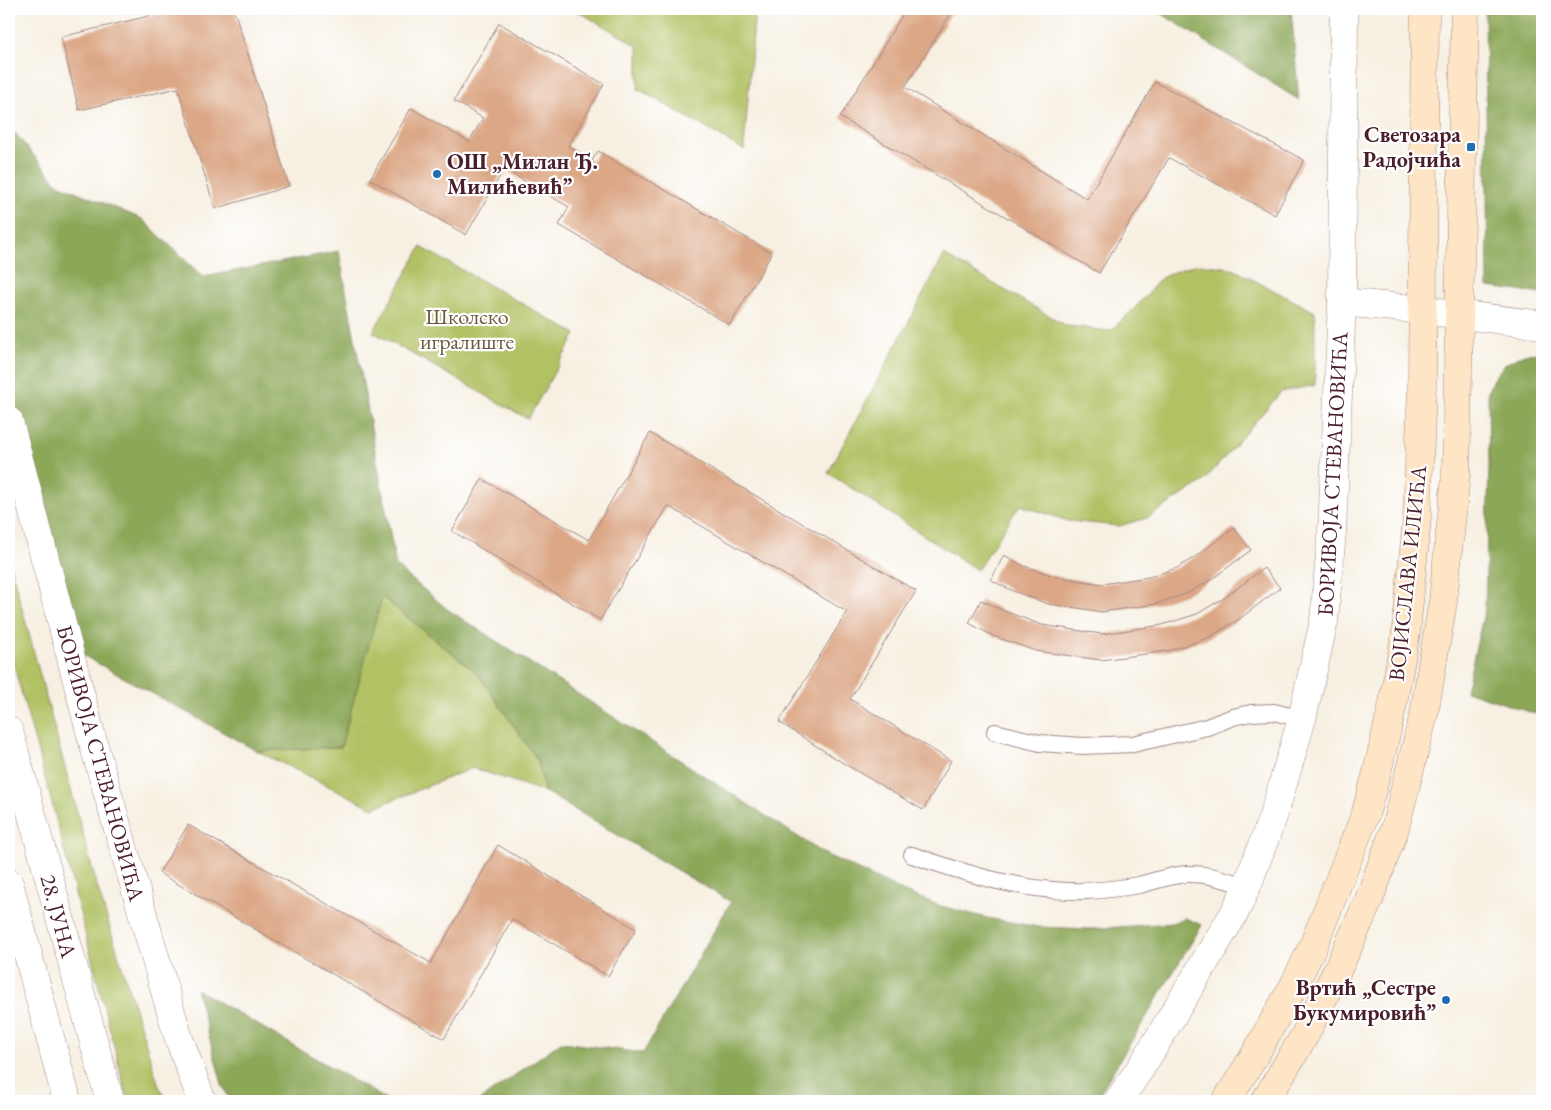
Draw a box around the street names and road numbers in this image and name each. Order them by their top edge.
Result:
street label: БОРИВОЈА СТЕВАНОВИЋА [1311,330,1354,617]
street label: ВОЈИСЛАВА ИЛИЋА [1382,463,1433,682]
street label: БОРИВОЈА СТЕВАНОВИЋА [50,622,152,905]
street label: 28. ЈУНА [33,871,84,962]

